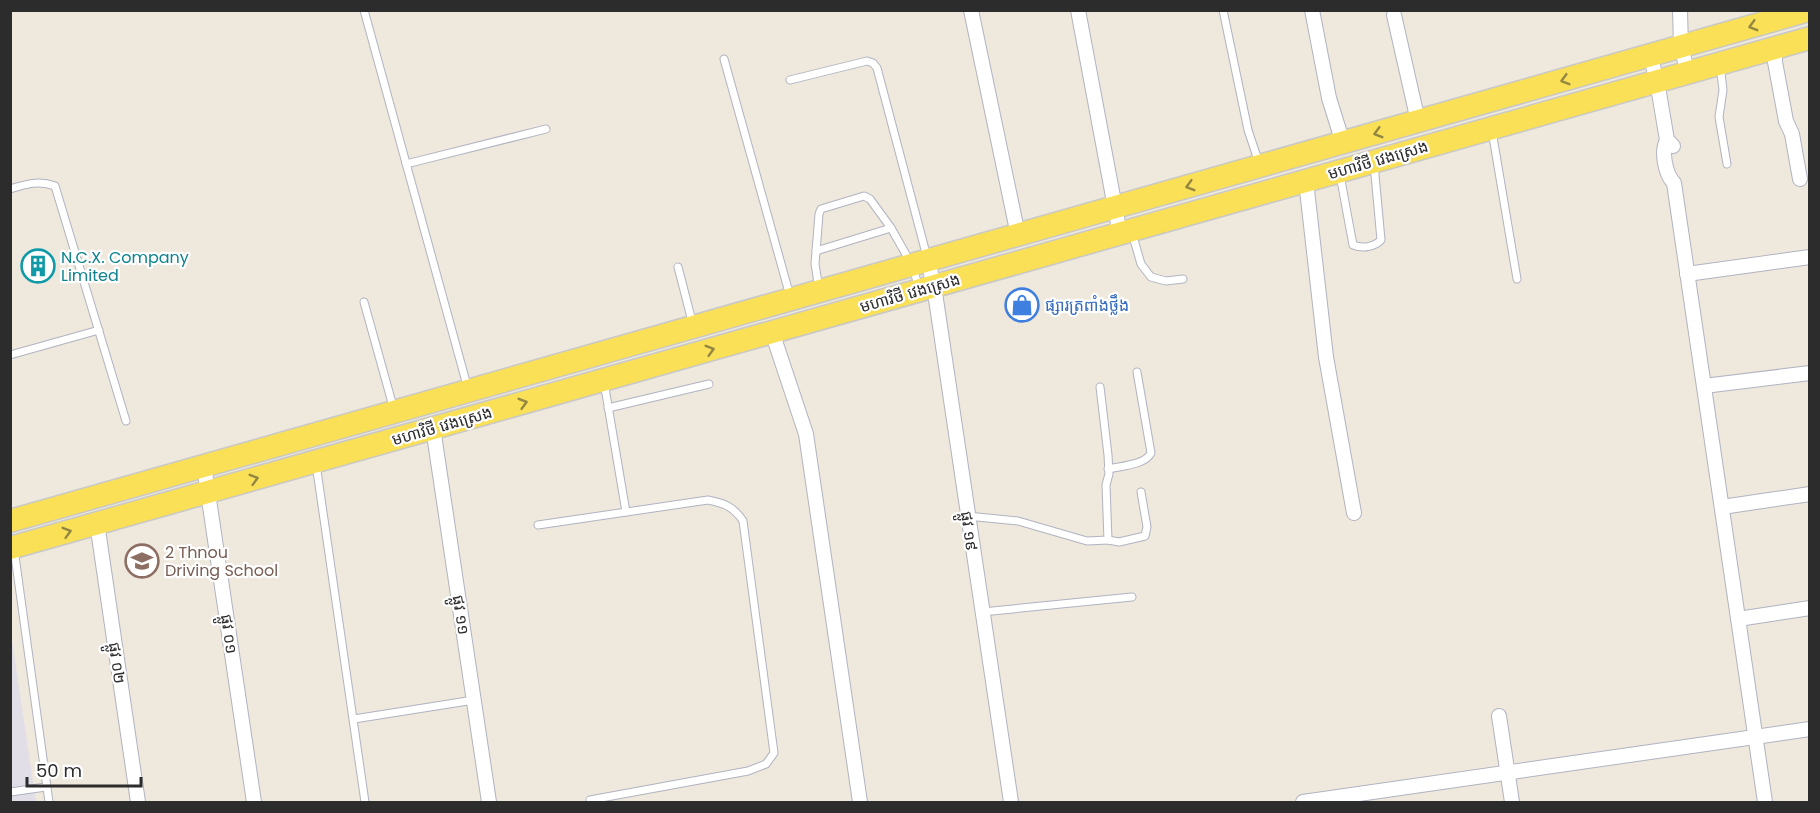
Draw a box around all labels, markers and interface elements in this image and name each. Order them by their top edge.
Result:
one-way arrow [1748,19,1758,32]
one-way arrow [1560,72,1570,85]
one-way arrow [1373,126,1384,138]
street label: មហាវិថី វេងស្រេង [1325,135,1431,185]
one-way arrow [1185,179,1196,191]
place label: N.C.X. Company Limited [61,246,189,287]
building icon: N.C.X. Company Limited [20,248,56,284]
street label: មហាវិថី វេងស្រេង [857,268,963,318]
shop icon: ផ្សារត្រពាំងថ្លឹង [1004,287,1040,323]
place label: ផ្សារត្រពាំងថ្លឹង [1045,294,1129,317]
one-way arrow [705,344,715,357]
one-way arrow [517,398,528,410]
street label: មហាវិថី វេងស្រេង [389,401,495,451]
one-way arrow [249,474,259,486]
street label: ផ្លូវ ១៩ [952,510,983,553]
one-way arrow [61,527,72,539]
place label: 2 Thnou Driving School [165,541,278,582]
school or university icon: 2 Thnou Driving School [124,543,160,579]
street label: ផ្លូវ ១១ [444,593,475,637]
street label: ផ្លូវ ០១ [212,613,243,656]
street label: ផ្លូវ ០២ [100,641,131,686]
scale bar [27,750,141,788]
text: 50 m [36,758,82,783]

